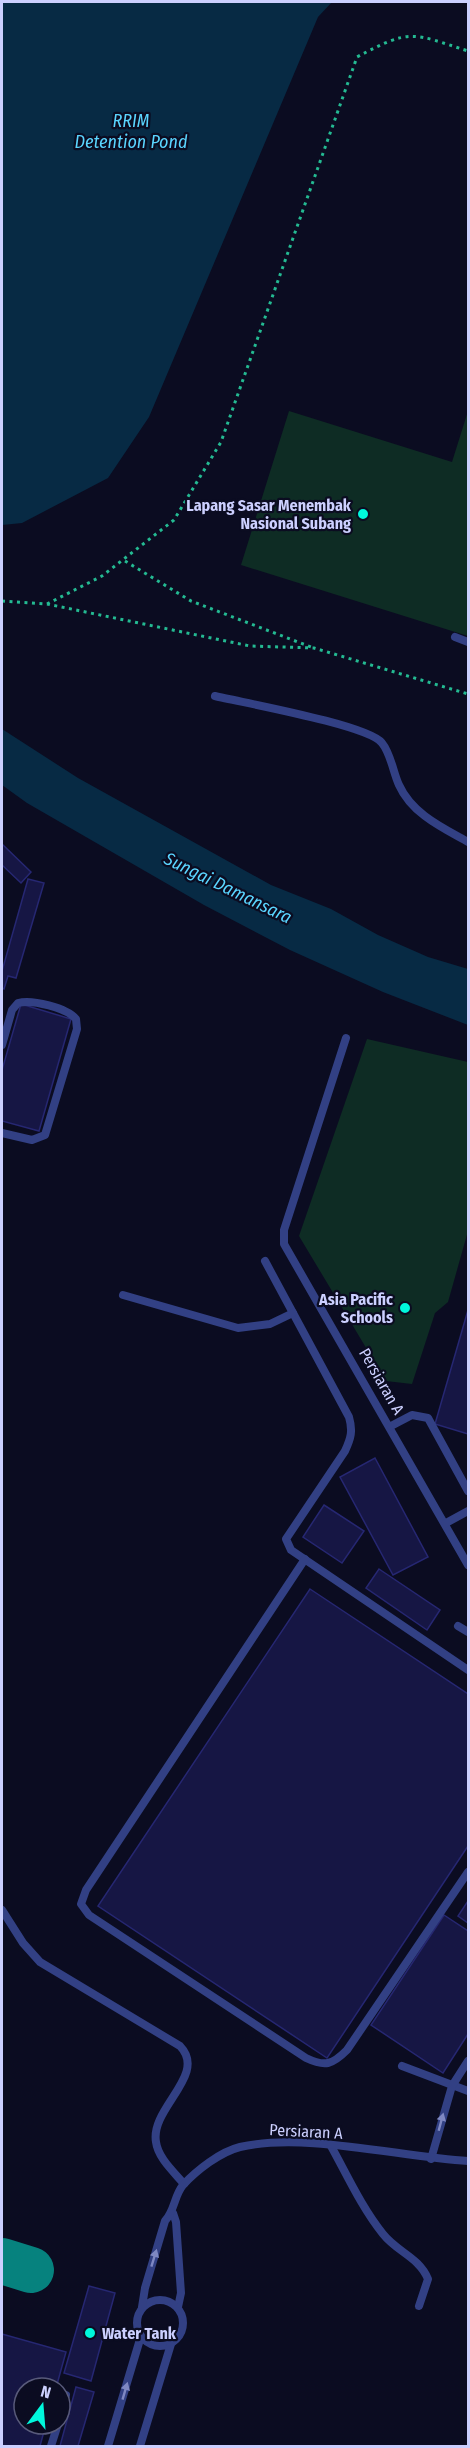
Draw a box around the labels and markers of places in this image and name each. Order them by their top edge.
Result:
place label: Lapang Sasar Menembak Nasional Subang [186,496,352,533]
marker: Lapang Sasar Menembak Nasional Subang [356,507,370,521]
place label: Asia Pacific Schools [318,1290,393,1327]
marker: Asia Pacific Schools [398,1301,412,1315]
place label: Water Tank [102,2324,177,2343]
marker: Water Tank [83,2326,97,2340]

